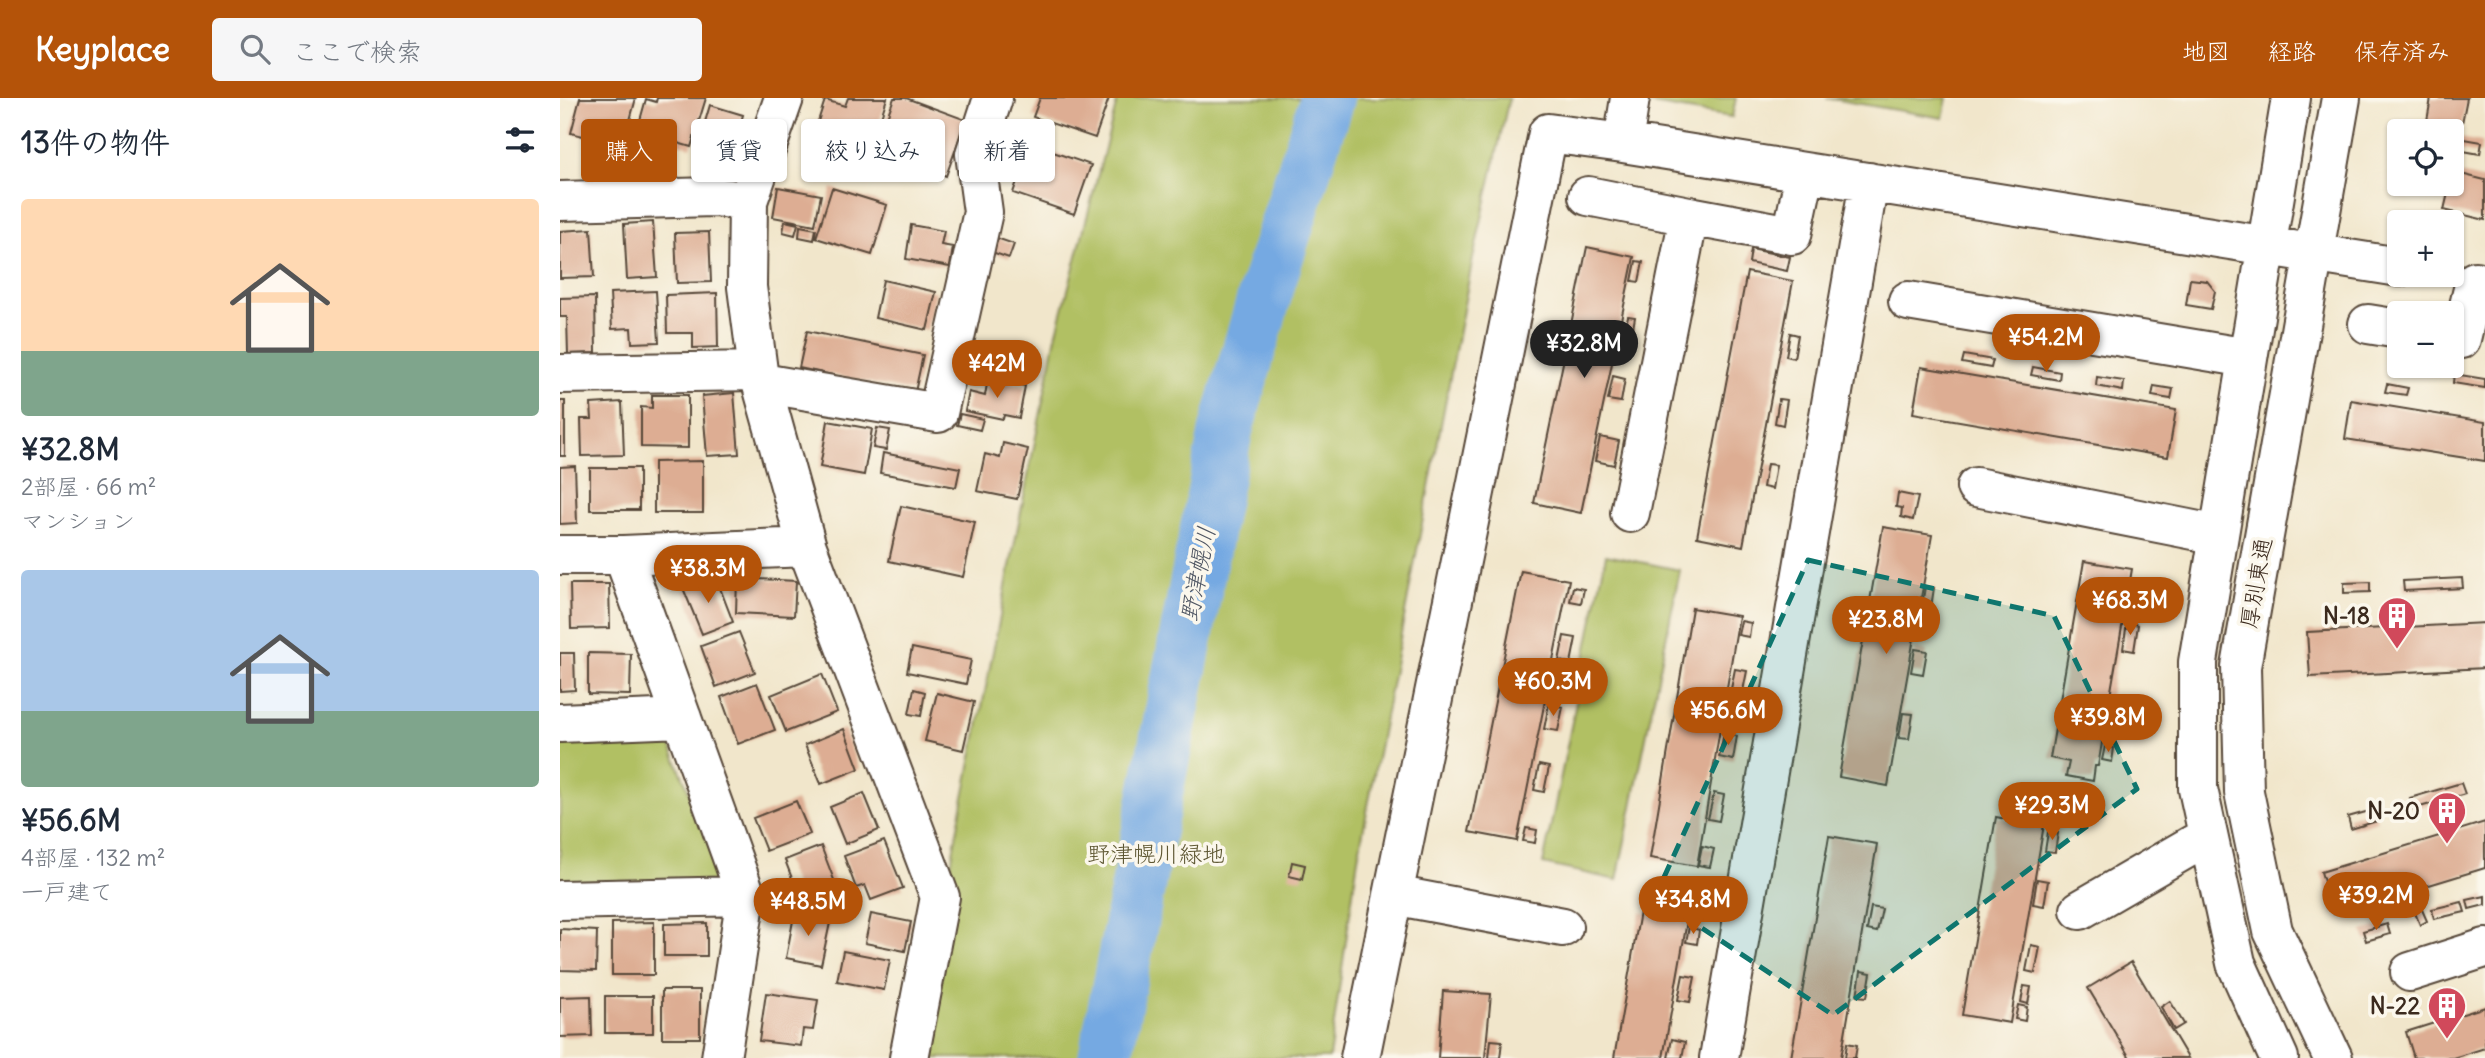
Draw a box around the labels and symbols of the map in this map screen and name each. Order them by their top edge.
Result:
pin: ¥54.2M [1989,314,2103,374]
pin: ¥32.8M [1527,320,1641,380]
pin: ¥42M [956,341,1038,400]
water label: 野津幌川 [1173,524,1221,624]
street label: 厚別東通 [2233,535,2278,631]
pin: ¥38.3M [651,546,765,605]
pin: ¥68.3M [2073,578,2187,637]
building icon: N-18 [2376,595,2418,650]
pin: ¥23.8M [1829,596,1943,656]
place label: N-18 [2323,601,2370,630]
pin: ¥60.3M [1496,658,1610,718]
pin: ¥56.6M [1671,688,1785,747]
pin: ¥39.8M [2051,694,2165,754]
pin: ¥29.3M [1995,782,2109,842]
building icon: N-20 [2426,790,2468,845]
place label: N-20 [2367,796,2420,825]
park label: 野津幌川緑地 [1087,839,1225,868]
pin: ¥39.2M [2319,872,2433,932]
pin: ¥34.8M [1636,876,1750,936]
pin: ¥48.5M [751,878,865,938]
building icon: N-22 [2426,985,2468,1040]
place label: N-22 [2370,991,2420,1020]

